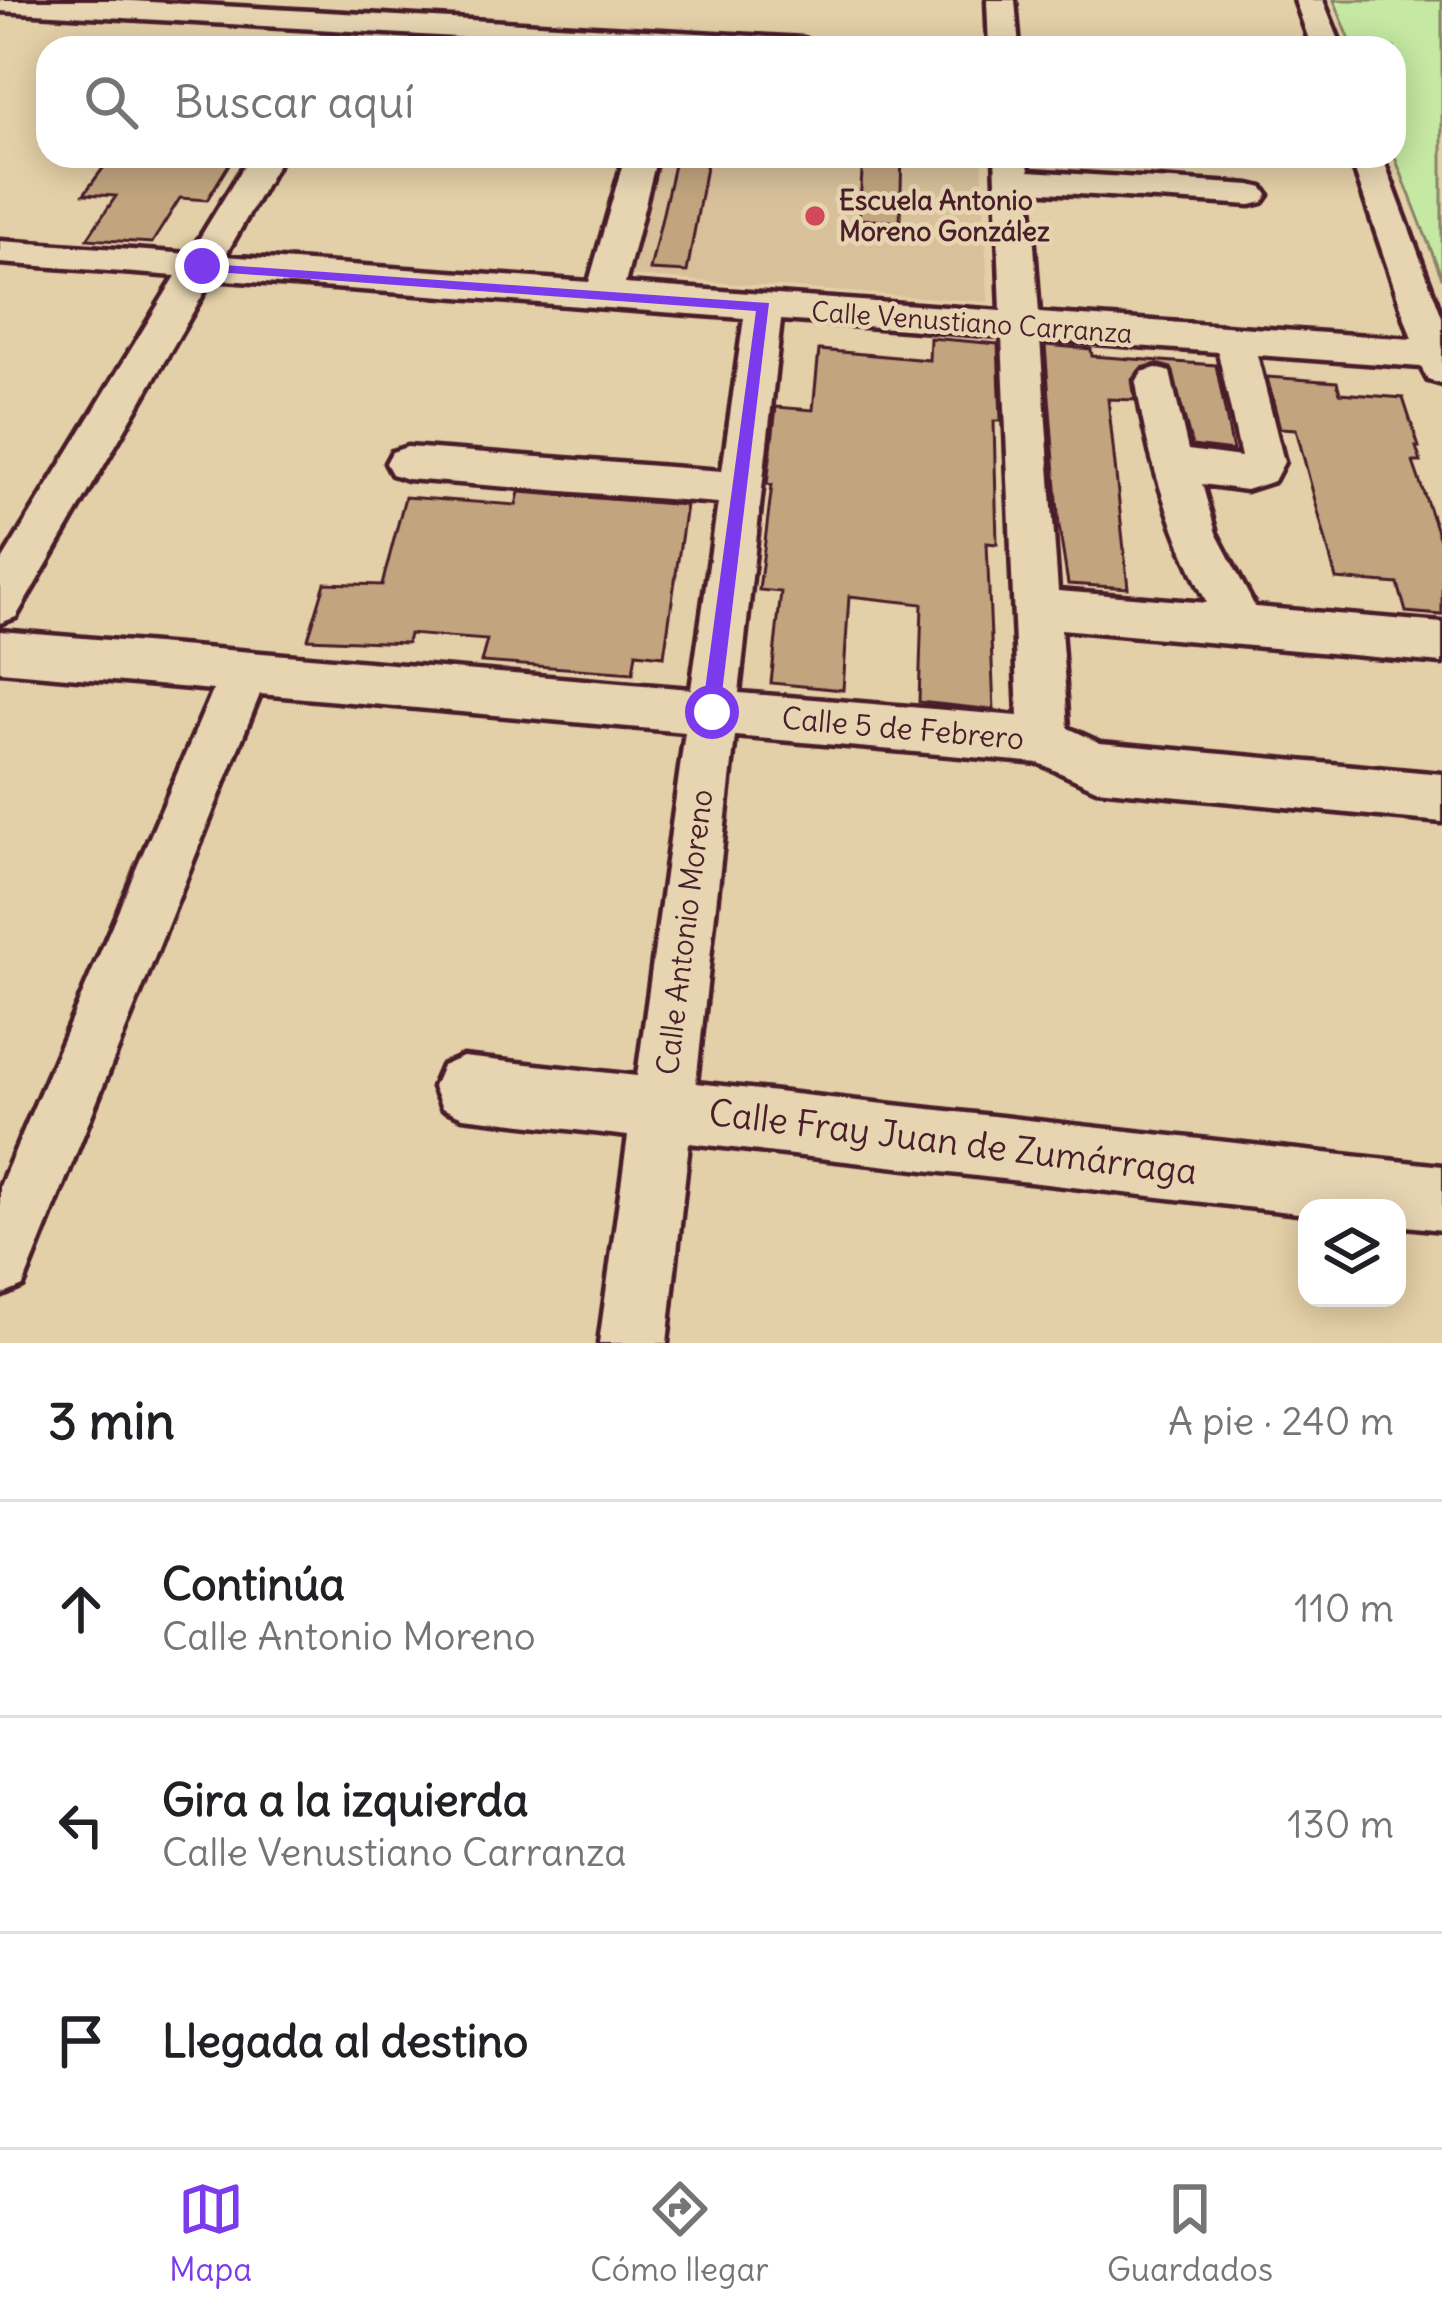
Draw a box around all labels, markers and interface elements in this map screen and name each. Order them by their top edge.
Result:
search box [36,36,1406,168]
icon: search [78,69,144,135]
text: Buscar aquí [174,74,414,130]
place label: Escuela Antonio Moreno González [839,183,1050,248]
marker: Escuela Antonio Moreno González [802,203,828,229]
route end [175,239,229,293]
street label: Calle Venustiano Carranza [810,294,1134,350]
route start [685,685,739,739]
street label: Calle 5 de Febrero [780,698,1026,758]
street label: Calle Antonio Moreno [648,787,720,1077]
street label: Calle Fray Juan de Zumárraga [706,1090,1200,1194]
map controls [1298,1199,1406,1307]
button: layers [1298,1199,1406,1307]
text: 3 min [48,1389,175,1453]
text: A pie · 240 m [1168,1397,1394,1446]
text: Continúa [162,1556,345,1612]
icon: ahead [48,1576,114,1642]
text: 110 m [1294,1584,1394,1633]
text: Calle Antonio Moreno [162,1612,536,1661]
text: Gira a la izquierda [162,1772,529,1828]
icon: left [48,1792,114,1858]
text: 130 m [1287,1800,1394,1849]
text: Calle Venustiano Carranza [162,1828,627,1877]
icon: arrive [48,2008,114,2074]
text: Llegada al destino [162,2013,528,2069]
tab: Mapa [169,2176,252,2290]
tab: Cómo llegar [590,2176,769,2290]
tab: Guardados [1107,2176,1273,2290]

